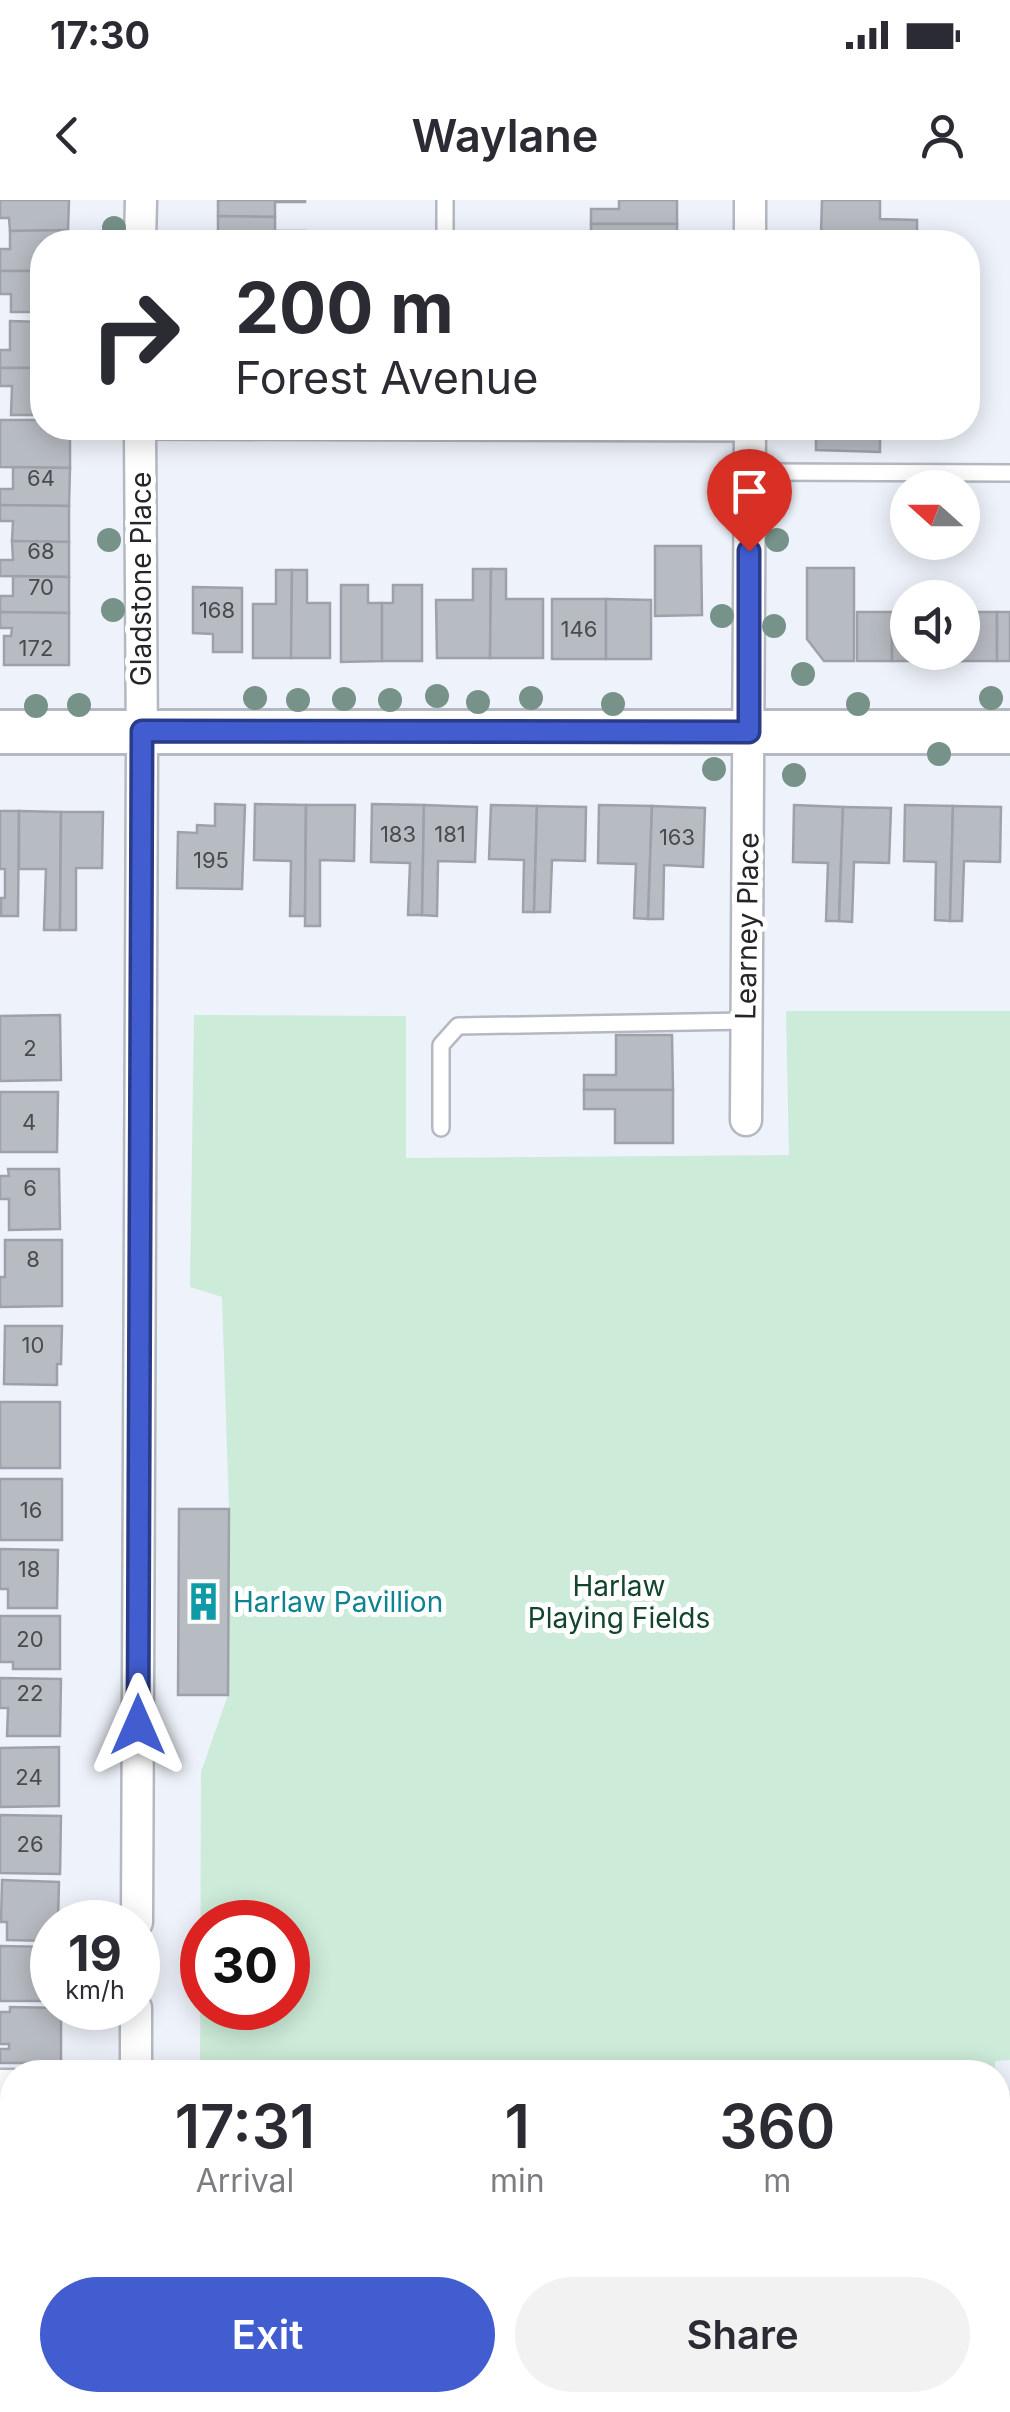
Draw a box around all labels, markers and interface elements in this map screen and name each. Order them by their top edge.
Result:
text: 17:30 [50,12,150,58]
icon: back [40,108,95,163]
text: Waylane [412,108,598,163]
icon: person [915,108,970,163]
text: 200 m [235,265,454,350]
icon: right [70,270,200,400]
text: Forest Avenue [235,350,538,405]
pin [707,449,792,552]
icon: arrive [722,464,777,519]
house number: 64 [27,465,55,491]
north arrow [890,470,980,560]
map controls [890,470,980,670]
street label: Gladstone Place [124,472,158,686]
house number: 68 [27,538,55,564]
house number: 70 [28,574,54,600]
button: sound [890,580,980,670]
house number: 168 [199,597,235,623]
house number: 146 [561,616,597,642]
house number: 172 [19,635,53,661]
house number: 183 [380,821,416,847]
house number: 181 [434,821,466,847]
house number: 163 [659,824,695,850]
street label: Learney Place [728,832,766,1020]
house number: 195 [193,847,229,873]
house number: 2 [23,1035,37,1061]
house number: 4 [22,1109,36,1135]
house number: 6 [23,1175,37,1201]
house number: 8 [26,1246,40,1272]
house number: 10 [22,1332,44,1358]
house number: 16 [20,1497,42,1523]
house number: 18 [18,1556,40,1582]
park label: Harlaw Playing Fields [528,1569,710,1635]
building icon: Harlaw Pavillion [182,1581,224,1623]
place label: Harlaw Pavillion [233,1585,443,1619]
house number: 20 [16,1626,44,1652]
position arrow [86,1673,190,1777]
house number: 22 [17,1680,43,1706]
house number: 24 [15,1764,43,1790]
house number: 26 [16,1831,44,1857]
speed limit sign: 30 [180,1900,310,2030]
text: 19 [68,1923,122,1983]
text: km/h [65,1975,125,2005]
text: 17:31 [175,2090,315,2162]
text: 1 [505,2090,530,2162]
text: 360 [719,2090,835,2162]
text: Arrival [196,2161,294,2200]
text: min [490,2161,545,2200]
text: m [763,2161,791,2200]
button: Exit [40,2277,495,2392]
button: Share [515,2277,970,2392]

